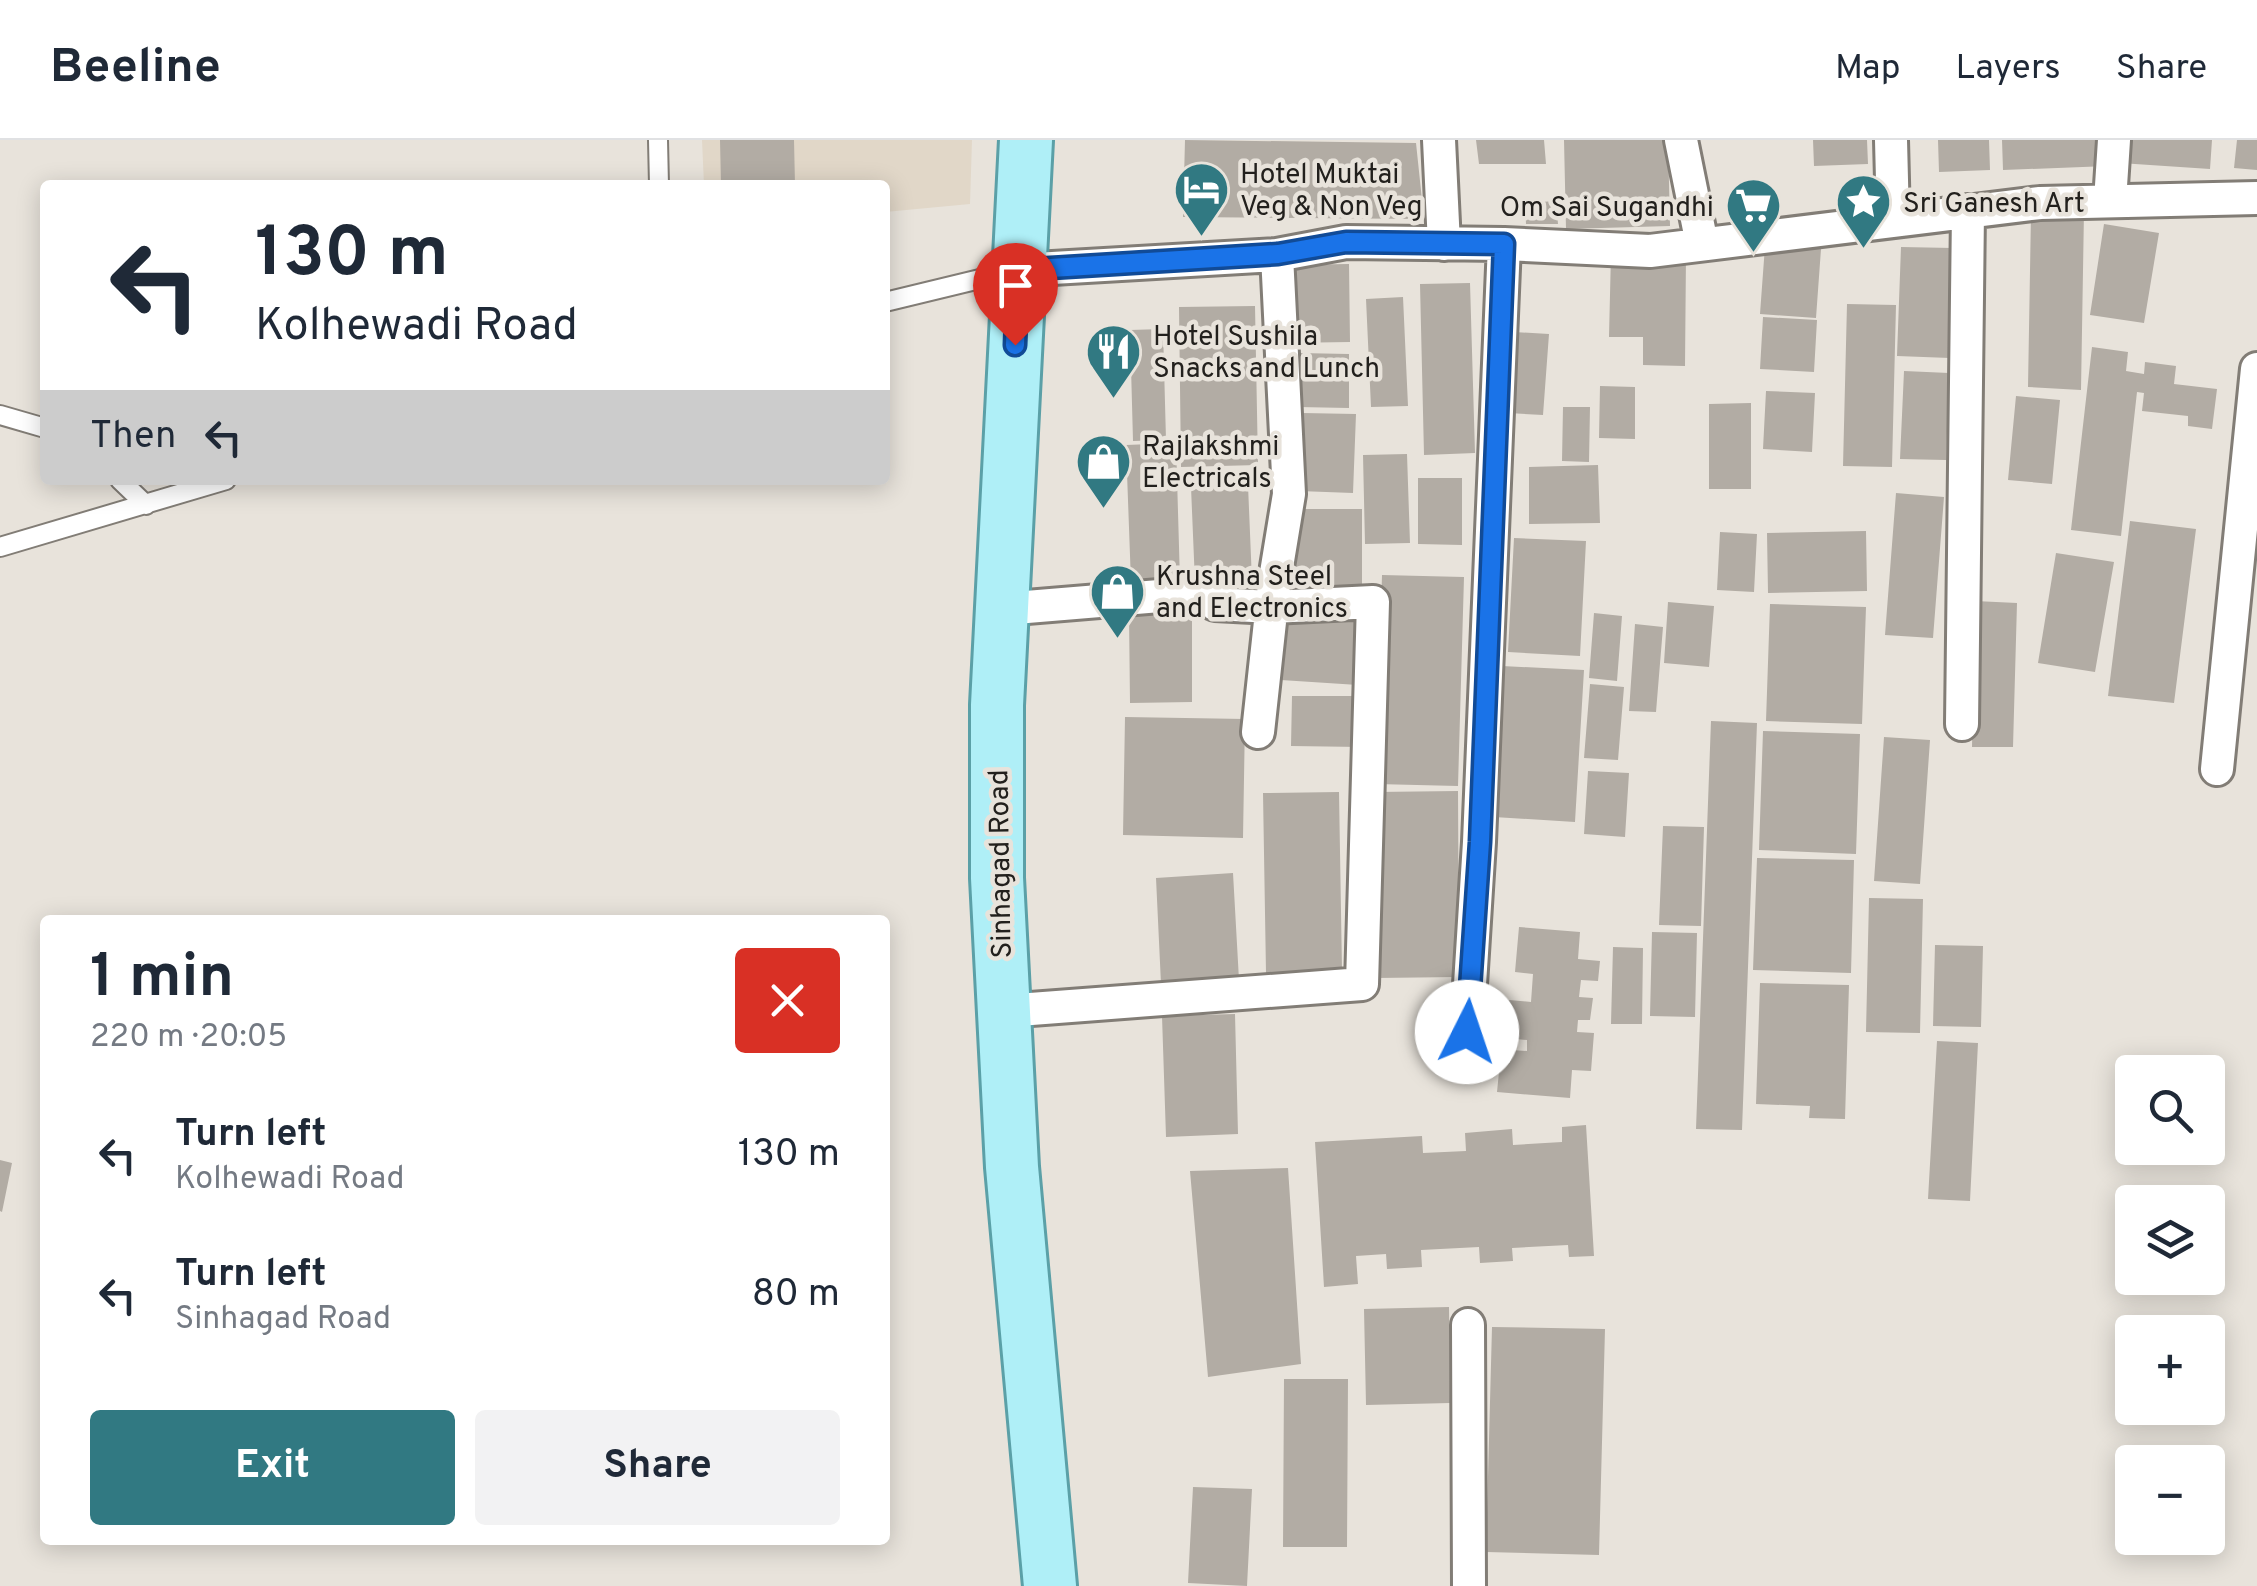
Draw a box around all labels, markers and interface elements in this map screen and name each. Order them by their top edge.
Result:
text: Beeline [50,39,221,99]
text: Map [1835,47,1901,91]
text: Layers [1956,47,2061,91]
text: Share [2116,47,2207,91]
place label: Hotel Muktai Veg & Non Veg [1240,158,1423,226]
hotel icon: Hotel Muktai Veg & Non Veg [1171,159,1231,238]
place icon: Sri Ganesh Art [1834,172,1894,251]
supermarket icon: Om Sai Sugandhi [1723,176,1783,255]
place label: Sri Ganesh Art [1903,187,2085,223]
place label: Om Sai Sugandhi [1500,191,1714,227]
text: 130 m [255,212,449,301]
icon: left [90,220,220,350]
pin [973,243,1058,346]
icon: arrive [988,258,1043,313]
text: Kolhewadi Road [255,299,578,356]
place label: Hotel Sushila Snacks and Lunch [1153,320,1380,388]
restaurant icon: Hotel Sushila Snacks and Lunch [1084,321,1144,400]
icon: left [196,410,251,465]
text: Then [90,413,176,462]
place label: Rajlakshmi Electricals [1142,430,1279,498]
shop icon: Rajlakshmi Electricals [1073,431,1133,510]
place label: Krushna Steel and Electronics [1156,560,1348,628]
shop icon: Krushna Steel and Electronics [1087,561,1147,640]
street label: Sinhagad Road [982,769,1022,959]
text: 1 min [90,942,234,1018]
button: close [735,948,840,1053]
position arrow [1415,980,1519,1084]
text: 220 m · 20:05 [90,1018,287,1058]
map controls [2115,1055,2225,1555]
button: search [2115,1055,2225,1165]
text: Turn left [175,1111,327,1160]
icon: left [90,1128,145,1183]
text: 130 m [738,1131,840,1180]
text: Kolhewadi Road [175,1160,405,1200]
button: layers [2115,1185,2225,1295]
text: Turn left [175,1251,327,1300]
icon: left [90,1268,145,1323]
text: 80 m [752,1271,840,1320]
text: Sinhagad Road [175,1300,391,1340]
button: + [2115,1315,2225,1425]
button: Exit [90,1410,455,1525]
button: Share [475,1410,840,1525]
button: − [2115,1445,2225,1555]

